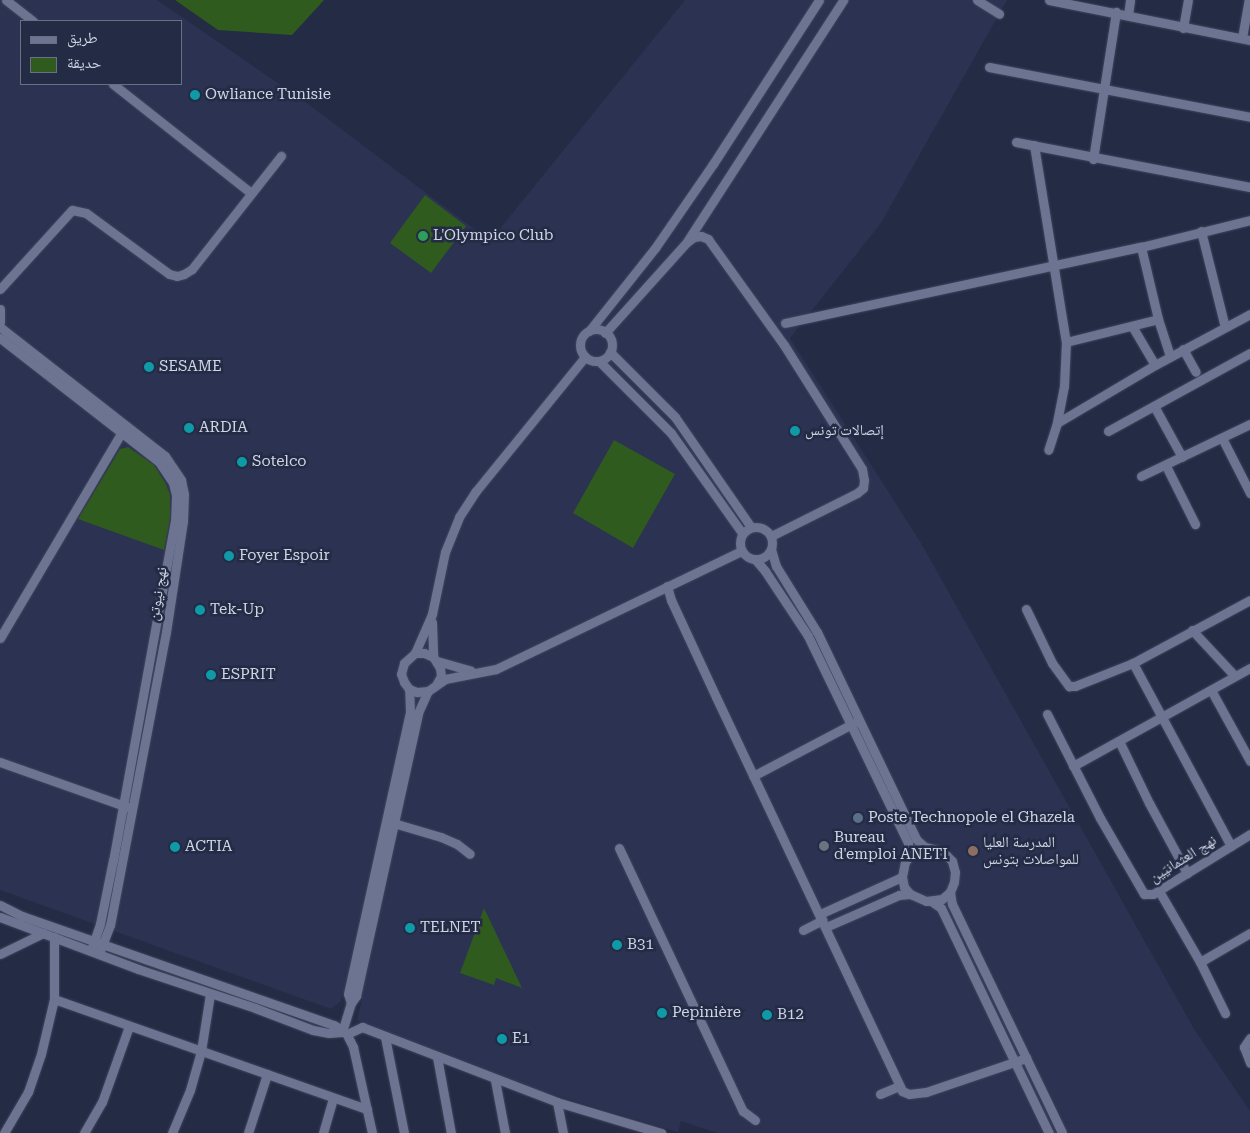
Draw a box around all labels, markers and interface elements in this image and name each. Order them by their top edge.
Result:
legend [20,20,182,85]
text: طريق [67,29,98,47]
text: حديقة [67,54,101,72]
place label: Owliance Tunisie [205,86,331,104]
marker: Owliance Tunisie [189,89,201,101]
place label: L'Olympico Club [433,227,553,245]
marker: L'Olympico Club [417,230,429,242]
place label: SESAME [159,358,222,376]
marker: SESAME [143,361,155,373]
place label: ARDIA [199,419,248,437]
marker: ARDIA [183,422,195,434]
place label: إتصالات تونس [805,422,884,440]
marker: إتصالات تونس [789,425,801,437]
place label: Sotelco [252,453,307,471]
marker: Sotelco [236,456,248,468]
place label: Foyer Espoir [239,547,330,565]
marker: Foyer Espoir [223,550,235,562]
street label: نهج نيوتن [145,566,171,622]
place label: Tek-Up [210,601,264,619]
marker: Tek-Up [194,604,206,616]
place label: ESPRIT [221,666,276,684]
marker: ESPRIT [205,669,217,681]
place label: Poste Technopole el Ghazela [868,809,1075,827]
marker: Poste Technopole el Ghazela [852,812,864,824]
place label: Bureau d'emploi ANETI [834,828,948,863]
street label: نهج العثمانيّين [1146,831,1220,887]
place label: المدرسة العليا للمواصلات بتونس [983,833,1079,868]
place label: ACTIA [185,838,232,856]
marker: Bureau d'emploi ANETI [818,840,830,852]
marker: ACTIA [169,841,181,853]
marker: المدرسة العليا للمواصلات بتونس [967,845,979,857]
place label: TELNET [420,919,480,937]
marker: TELNET [404,922,416,934]
place label: B31 [627,936,654,954]
marker: B31 [611,939,623,951]
place label: Pepinière [672,1004,741,1022]
place label: B12 [777,1006,804,1024]
marker: Pepinière [656,1007,668,1019]
marker: B12 [761,1009,773,1021]
place label: E1 [512,1030,530,1048]
marker: E1 [496,1033,508,1045]

